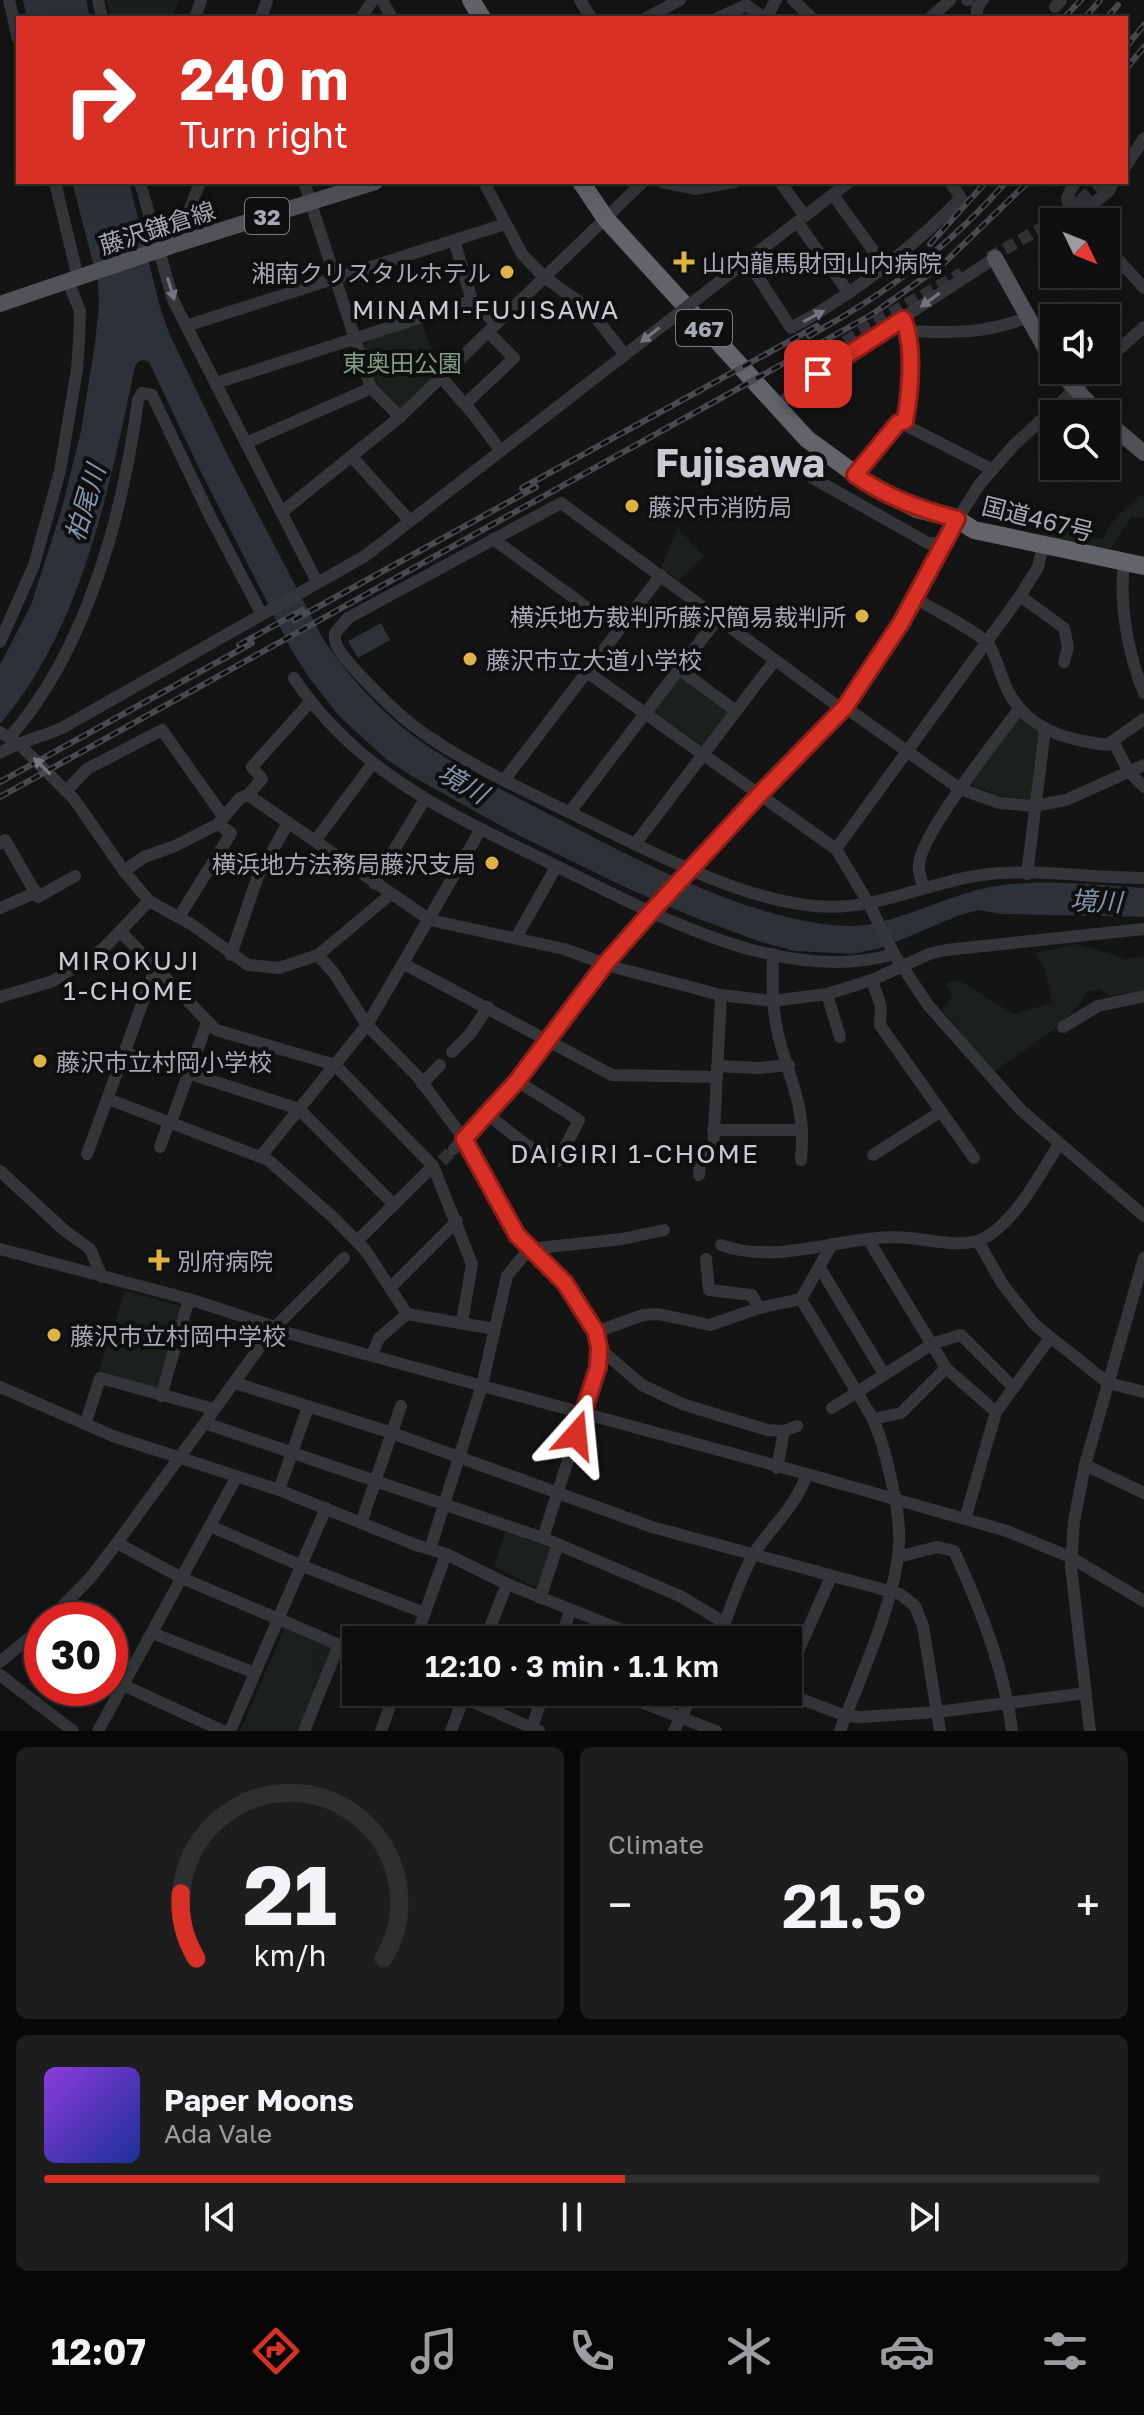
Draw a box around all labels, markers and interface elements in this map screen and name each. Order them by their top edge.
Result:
text: 240 m [180,45,349,112]
icon: right [48,48,152,152]
text: Turn right [180,113,348,156]
street label: 藤沢鎌倉線 [95,195,219,259]
road number: 32 [245,198,289,234]
north arrow [1040,208,1120,288]
map controls [1040,208,1120,480]
place label: 山内龍馬財団山内病院 [702,248,942,277]
marker: 山内龍馬財団山内病院 [673,251,695,273]
place label: 湘南クリスタルホテル [251,258,491,287]
marker: 湘南クリスタルホテル [498,263,516,281]
one-way arrow [165,278,177,302]
one-way arrow [919,292,941,308]
district label: MINAMI-FUJISAWA [352,294,620,325]
button: sound [1040,304,1120,384]
one-way arrow [802,309,825,322]
road number: 467 [676,310,732,346]
one-way arrow [640,327,660,343]
pin [784,340,852,408]
park label: 東奥田公園 [342,348,462,377]
icon: arrive [796,352,840,396]
button: search [1040,400,1120,480]
district label: Fujisawa [655,438,825,486]
water label: 柏尾川 [59,458,112,545]
street label: 国道467号 [979,490,1097,546]
place label: 藤沢市消防局 [648,492,792,521]
marker: 藤沢市消防局 [623,497,641,515]
place label: 横浜地方裁判所藤沢簡易裁判所 [510,602,846,631]
marker: 横浜地方裁判所藤沢簡易裁判所 [853,607,871,625]
place label: 藤沢市立大道小学校 [486,645,702,674]
marker: 藤沢市立大道小学校 [461,650,479,668]
one-way arrow [33,757,52,776]
water label: 境川 [433,757,496,811]
place label: 横浜地方法務局藤沢支局 [212,849,476,878]
marker: 横浜地方法務局藤沢支局 [483,854,501,872]
water label: 境川 [1069,885,1126,918]
district label: MIROKUJI 1-CHOME [58,945,200,1006]
place label: 藤沢市立村岡小学校 [56,1047,272,1076]
marker: 藤沢市立村岡小学校 [31,1052,49,1070]
district label: DAIGIRI 1-CHOME [510,1138,760,1169]
place label: 別府病院 [177,1246,273,1275]
marker: 別府病院 [148,1249,170,1271]
place label: 藤沢市立村岡中学校 [70,1321,286,1350]
marker: 藤沢市立村岡中学校 [45,1326,63,1344]
position arrow [534,1393,618,1477]
speed limit sign: 30 [24,1602,128,1706]
text: 12:10 · 3 min · 1.1 km [425,1648,719,1684]
text: Climate [608,1829,704,1860]
text: 21 [243,1843,337,1943]
text: 21.5° [782,1869,926,1941]
text: − [608,1878,632,1931]
text: + [1076,1878,1100,1931]
text: km/h [254,1938,326,1972]
text: Paper Moons [164,2082,354,2118]
text: Ada Vale [164,2118,272,2149]
icon: previous [198,2195,242,2239]
icon: pause [550,2195,594,2239]
icon: next [902,2195,946,2239]
icon: directions [248,2323,304,2379]
icon: music [406,2323,462,2379]
icon: phone [564,2323,620,2379]
icon: climate [721,2323,777,2379]
icon: car [879,2323,935,2379]
icon: filters [1037,2323,1093,2379]
text: 12:07 [51,2330,146,2373]

